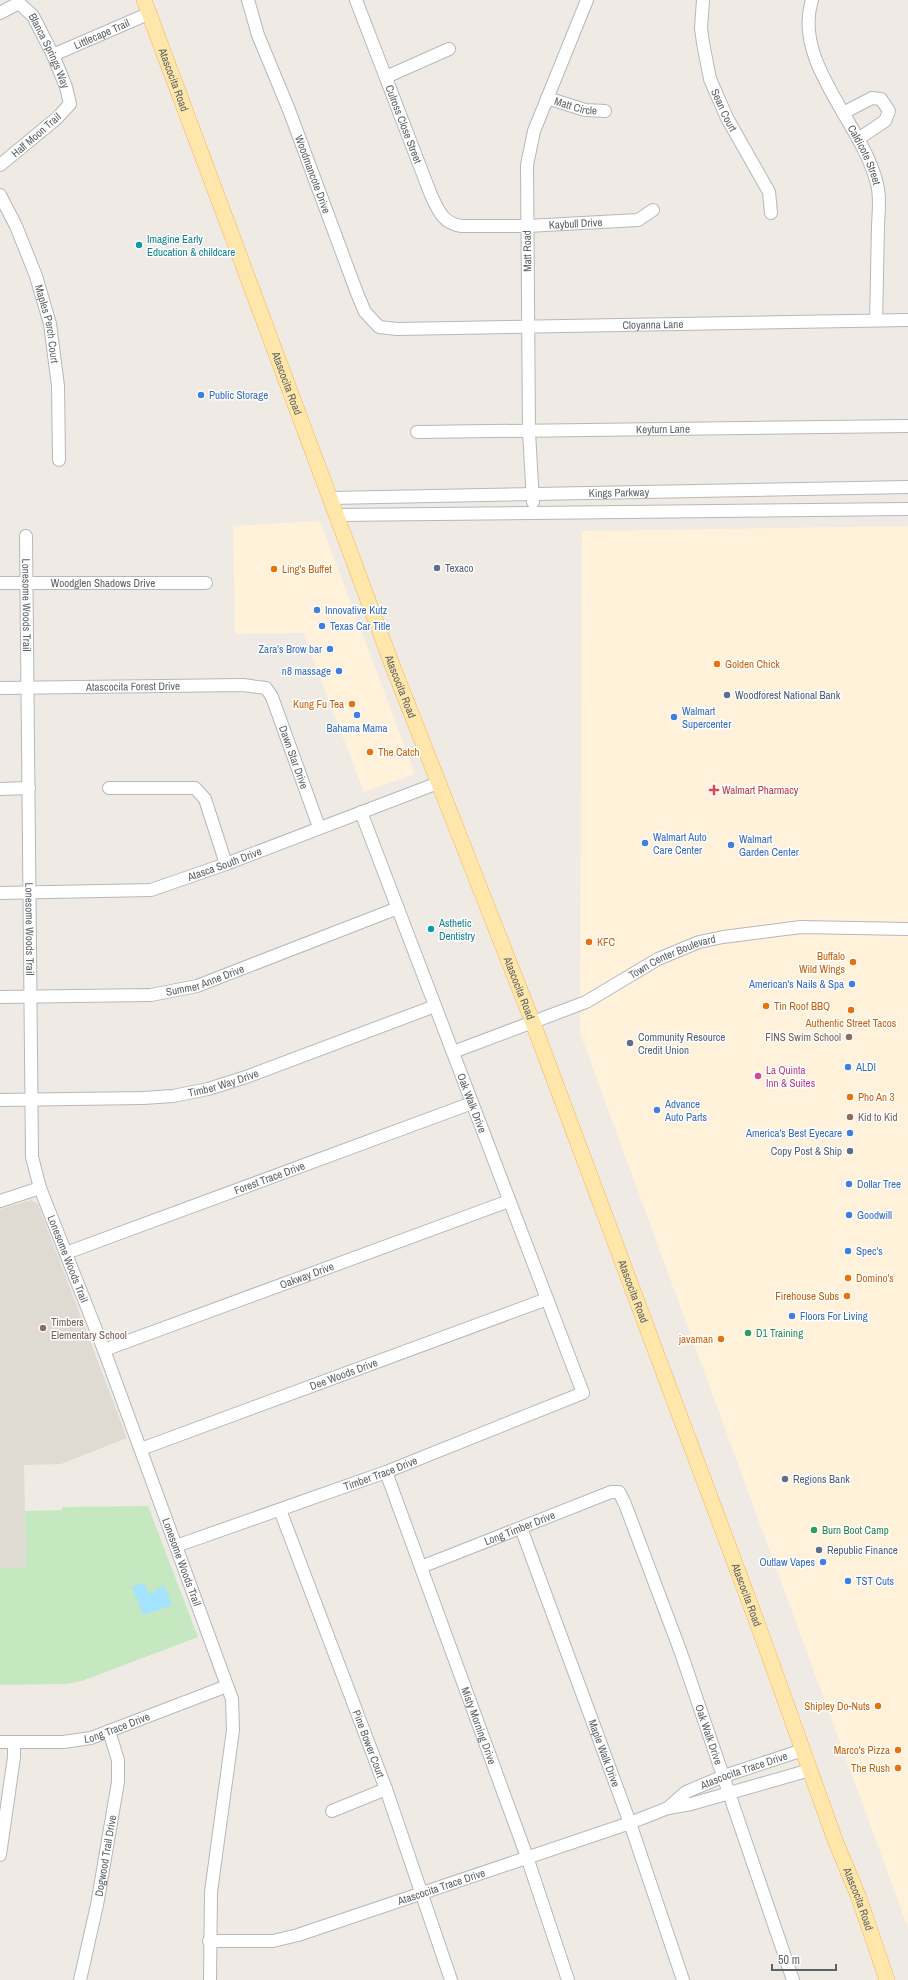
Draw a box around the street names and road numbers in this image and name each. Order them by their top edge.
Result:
street label: Blanca Springs Way [26,11,73,91]
street label: Littlecape Trail [72,16,132,52]
street label: Atascocita Road [155,45,192,113]
street label: Culross Close Street [382,83,425,166]
street label: Sean Court [708,87,740,134]
street label: Matt Circle [553,94,597,118]
street label: Half Moon Trail [8,110,64,160]
street label: Caldicote Street [845,122,884,187]
street label: Woodmancote Drive [292,133,334,215]
street label: Kaybull Drive [548,215,603,232]
street label: Matt Road [520,230,534,272]
street label: Maples Perch Court [32,283,62,364]
street label: Cloyanna Lane [622,317,683,332]
street label: Atascocita Road [269,349,305,417]
street label: Keyturn Lane [636,422,690,436]
street label: Kings Parkway [589,485,650,500]
street label: Lonesome Woods Trail [19,559,34,651]
street label: Woodglen Shadows Drive [51,576,155,590]
street label: Atascocita Road [382,652,419,720]
street label: Atascocita Forest Drive [85,679,180,694]
street label: Dawn Star Drive [276,724,312,791]
street label: Atasca South Drive [185,844,264,884]
street label: Lonesome Woods Trail [22,882,37,975]
street label: Town Center Boulevard [626,932,717,982]
street label: Atascocita Road [500,954,538,1022]
street label: Summer Anne Drive [165,961,246,999]
street label: Timber Way Drive [187,1066,260,1100]
street label: Oak Walk Drive [454,1071,490,1135]
street label: Forest Trace Drive [232,1158,307,1197]
street label: Lonesome Woods Trail [44,1213,91,1304]
street label: Atascocita Road [615,1257,651,1325]
street label: Oakway Drive [278,1259,336,1292]
street label: Dee Woods Drive [308,1355,379,1393]
street label: Timber Trace Drive [342,1453,419,1493]
street label: Long Timber Drive [482,1508,557,1548]
street label: Lonesome Woods Trail [159,1516,204,1608]
street label: Atascocita Road [728,1560,765,1628]
street label: Misty Morning Drive [458,1685,499,1766]
street label: Oak Walk Drive [692,1702,726,1767]
street label: Pine Bower Court [350,1708,388,1780]
street label: Long Trace Drive [83,1709,152,1746]
street label: Maple Walk Drive [585,1717,623,1789]
street label: Atascocita Trace Drive [697,1749,789,1793]
street label: Dogwood Trail Drive [92,1814,119,1897]
street label: Atascocita Road [840,1864,877,1932]
street label: Atascocita Trace Drive [395,1865,487,1908]

